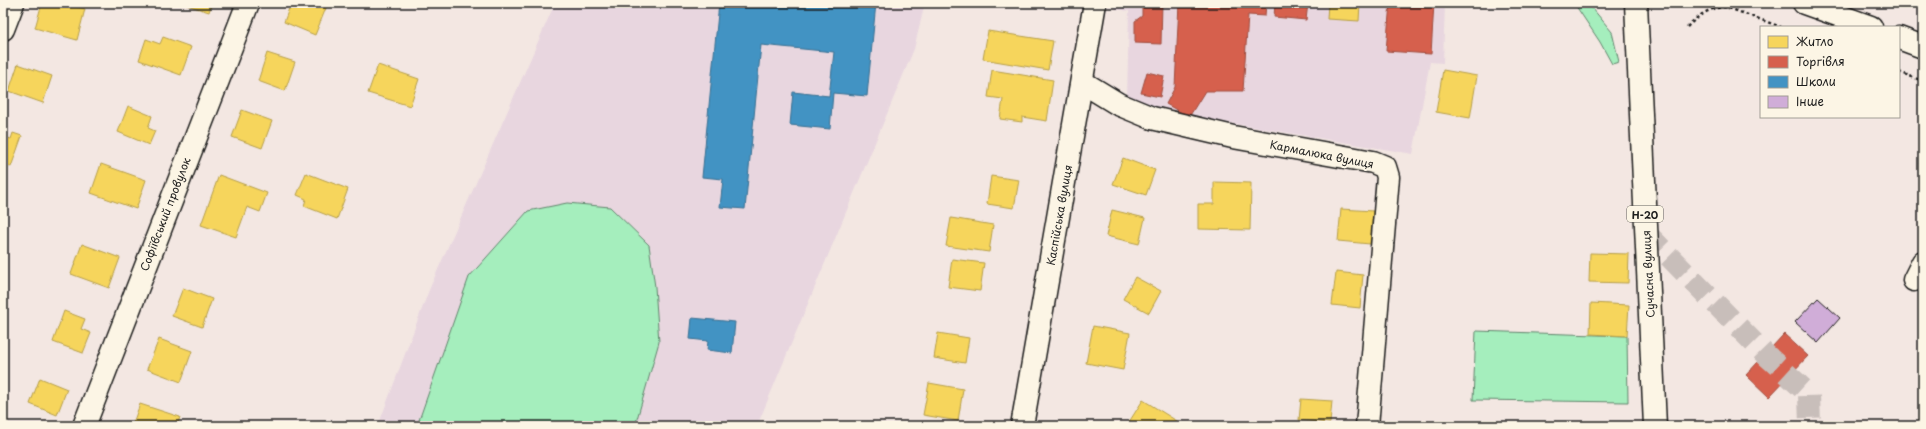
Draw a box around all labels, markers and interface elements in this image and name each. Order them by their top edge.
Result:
legend [1760,26,1900,118]
text: Житло [1796,32,1834,50]
text: Торгівля [1796,52,1845,70]
text: Школи [1796,72,1836,90]
text: Інше [1796,92,1824,110]
street label: Кармалюка вулиця [1269,136,1375,172]
street label: Софіївський провулок [135,154,195,273]
street label: Каспійська вулиця [1042,163,1076,267]
road number: Н-20 [1627,206,1663,222]
street label: Сучасна вулиця [1637,230,1659,318]

